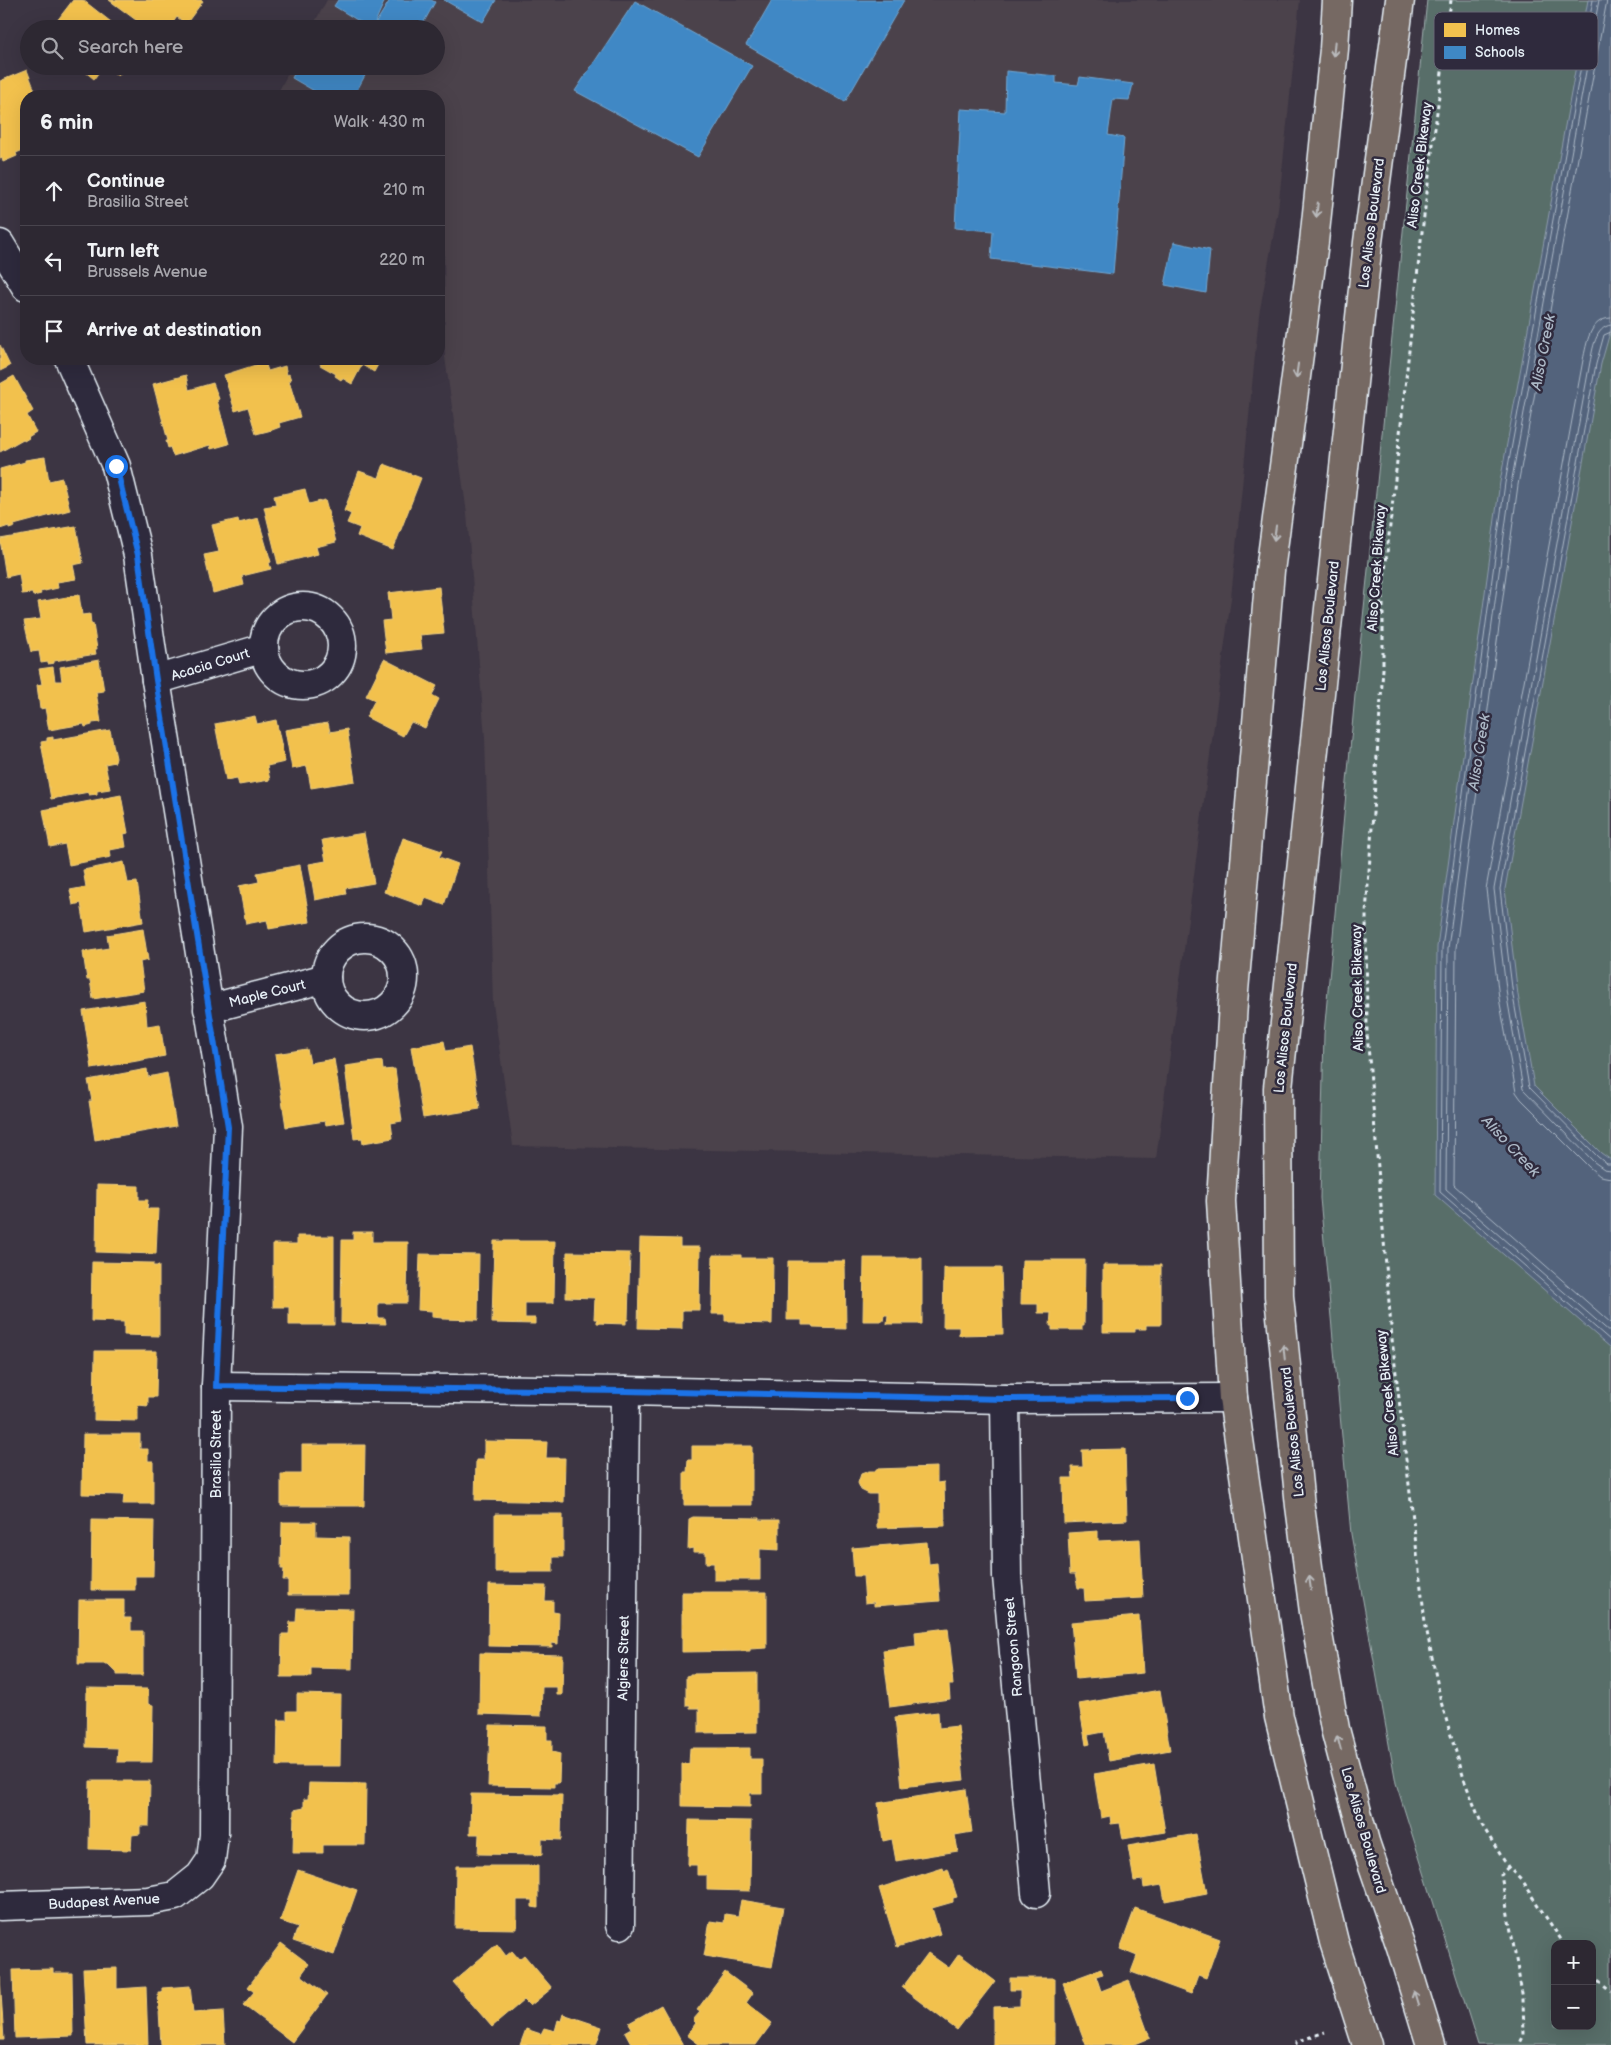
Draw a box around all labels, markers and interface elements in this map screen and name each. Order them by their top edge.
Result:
legend [1434,12,1598,70]
search box [20,20,445,75]
text: Homes [1475,22,1520,39]
icon: search [38,34,66,62]
text: Search here [78,36,183,59]
one-way arrow [1329,40,1339,56]
text: Schools [1475,44,1525,61]
street label: Aliso Creek Bikeway [1403,100,1436,229]
text: 6 min [40,110,93,135]
text: Walk · 430 m [334,113,425,132]
street label: Los Alisos Boulevard [1355,157,1388,289]
text: Continue [87,170,165,193]
icon: ahead [40,177,68,205]
text: 210 m [383,181,425,200]
text: Brasilia Street [87,193,188,212]
one-way arrow [1312,202,1322,218]
text: Turn left [87,240,159,263]
icon: left [40,247,68,275]
text: 220 m [379,251,425,270]
text: Brussels Avenue [87,263,207,282]
water label: Aliso Creek [1527,312,1560,393]
icon: arrive [40,317,68,345]
text: Arrive at destination [87,319,262,342]
one-way arrow [1291,363,1301,379]
route start [105,455,128,478]
street label: Aliso Creek Bikeway [1364,503,1389,632]
one-way arrow [1270,524,1280,540]
street label: Los Alisos Boulevard [1312,560,1343,692]
street label: Acacia Court [169,644,252,684]
water label: Aliso Creek [1464,712,1495,793]
street label: Aliso Creek Bikeway [1348,924,1367,1052]
street label: Los Alisos Boulevard [1270,962,1301,1094]
street label: Maple Court [227,976,308,1011]
water label: Aliso Creek [1477,1111,1544,1181]
street label: Aliso Creek Bikeway [1372,1328,1403,1457]
one-way arrow [1280,1344,1289,1360]
street label: Los Alisos Boulevard [1277,1366,1308,1498]
route end [1176,1387,1199,1410]
street label: Brasilia Street [208,1409,225,1498]
one-way arrow [1305,1575,1315,1591]
street label: Rangoon Street [1001,1596,1026,1697]
street label: Algiers Street [614,1615,633,1701]
one-way arrow [1333,1735,1343,1751]
street label: Los Alisos Boulevard [1337,1765,1390,1895]
street label: Budapest Avenue [48,1890,160,1913]
map controls [1551,1940,1596,2030]
button: + [1551,1940,1596,1985]
button: − [1551,1985,1596,2030]
one-way arrow [1411,1991,1421,2007]

